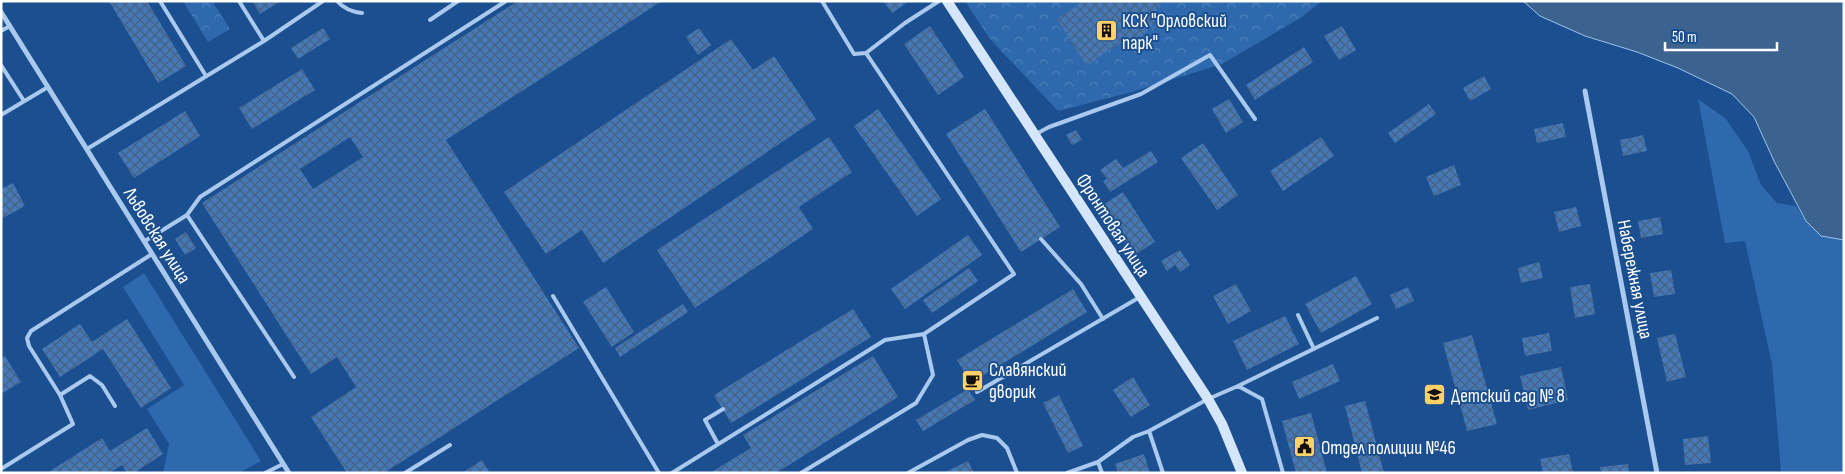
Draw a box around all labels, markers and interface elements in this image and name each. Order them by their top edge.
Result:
place label: КСК "Орловский парк" [1122,10,1227,55]
building icon: КСК "Орловский парк" [1094,19,1118,43]
scale bar [1665,20,1778,52]
text: 50 m [1672,28,1697,47]
street label: Фронтовая улица [1071,170,1155,282]
street label: Львовская улица [118,183,195,288]
street label: Набережная улица [1612,218,1657,341]
place label: Славянский дворик [989,359,1066,404]
cafe icon: Славянский дворик [961,368,985,392]
school or university icon: Детский сад № 8 [1423,383,1447,407]
place label: Детский сад № 8 [1451,385,1565,408]
public building icon: Отдел полиции №46 [1293,435,1317,459]
place label: Отдел полиции №46 [1321,437,1456,460]

